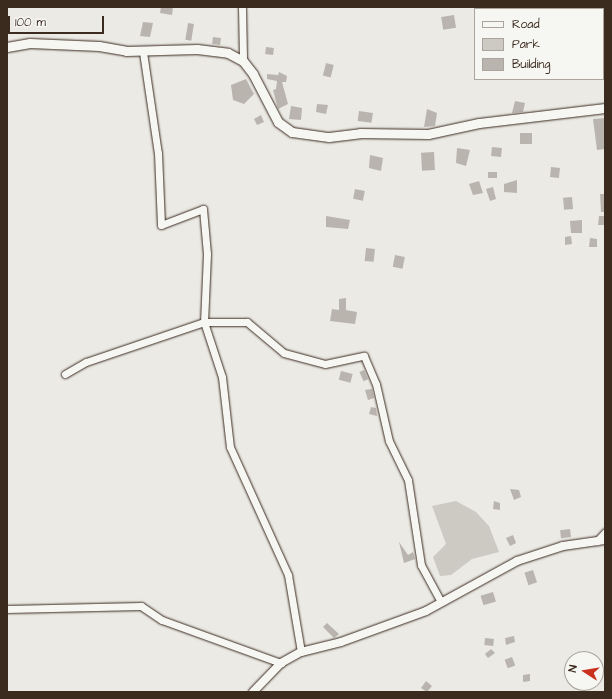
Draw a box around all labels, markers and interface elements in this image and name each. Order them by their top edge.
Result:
scale bar [10,8,106,34]
legend [474,8,604,80]
text: 100 m [15,14,46,31]
text: Road [512,16,540,33]
text: Park [512,36,540,53]
text: Building [512,56,550,73]
north arrow [564,651,604,691]
text: N [565,664,581,674]

